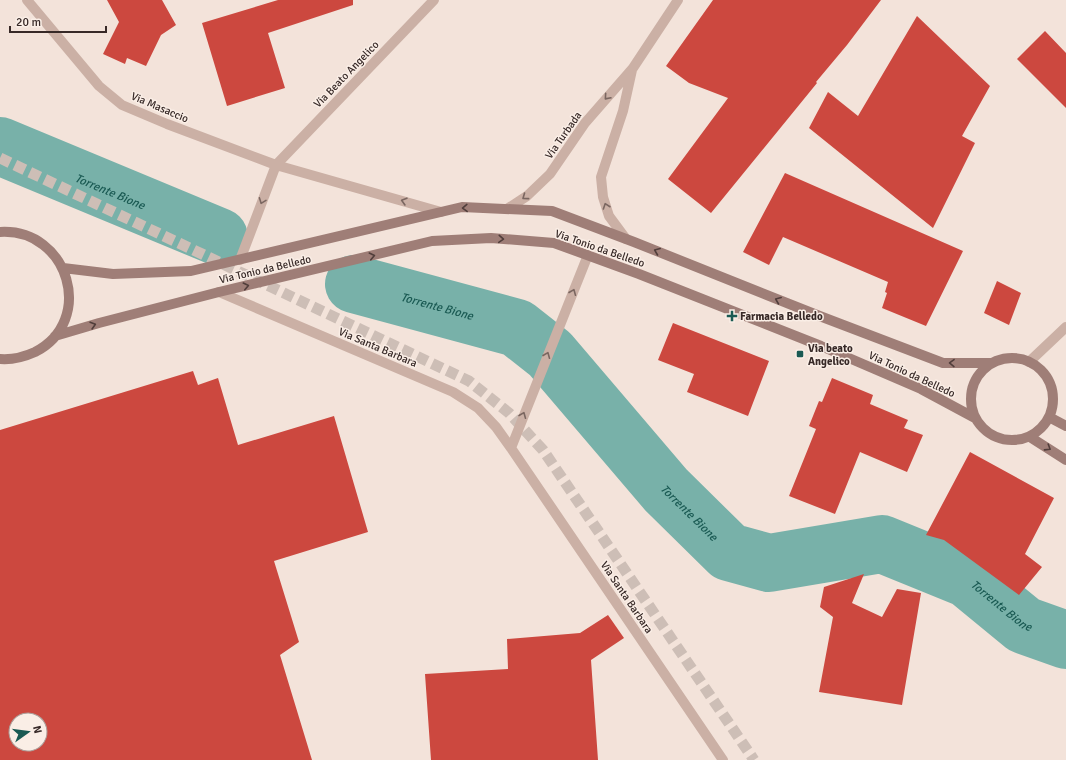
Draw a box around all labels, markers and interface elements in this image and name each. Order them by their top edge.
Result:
scale bar [10,8,106,34]
text: 20 m [16,15,41,30]
street label: Via Beato Angelico [311,38,382,110]
street label: Via Masaccio [129,90,191,126]
one-way arrow [605,92,612,100]
street label: Via Turbada [542,109,585,161]
water label: Torrente Bione [72,171,148,214]
one-way arrow [522,192,529,200]
one-way arrow [400,197,407,206]
one-way arrow [259,198,267,205]
one-way arrow [602,202,610,209]
one-way arrow [462,203,468,212]
street label: Via Tonio da Belledo [553,227,647,270]
one-way arrow [498,234,504,243]
one-way arrow [654,248,661,256]
one-way arrow [369,252,376,261]
street label: Via Tonio da Belledo [218,253,313,286]
one-way arrow [243,282,249,290]
one-way arrow [568,288,576,295]
water label: Torrente Bione [399,290,476,324]
one-way arrow [774,296,781,304]
place label: Farmacia Belledo [740,310,823,323]
marker: Farmacia Belledo [727,311,737,321]
one-way arrow [89,321,96,330]
street label: Via Santa Barbara [337,325,419,370]
place label: Via beato Angelico [808,342,853,368]
marker: Via beato Angelico [795,349,805,359]
street label: Via Tonio da Belledo [866,349,957,400]
one-way arrow [543,352,551,359]
one-way arrow [949,359,955,367]
one-way arrow [519,412,527,419]
one-way arrow [1044,443,1051,451]
water label: Torrente Bione [657,482,721,545]
street label: Via Santa Barbara [598,559,656,636]
water label: Torrente Bione [967,577,1035,636]
north arrow [8,712,48,752]
text: N [30,724,44,735]

